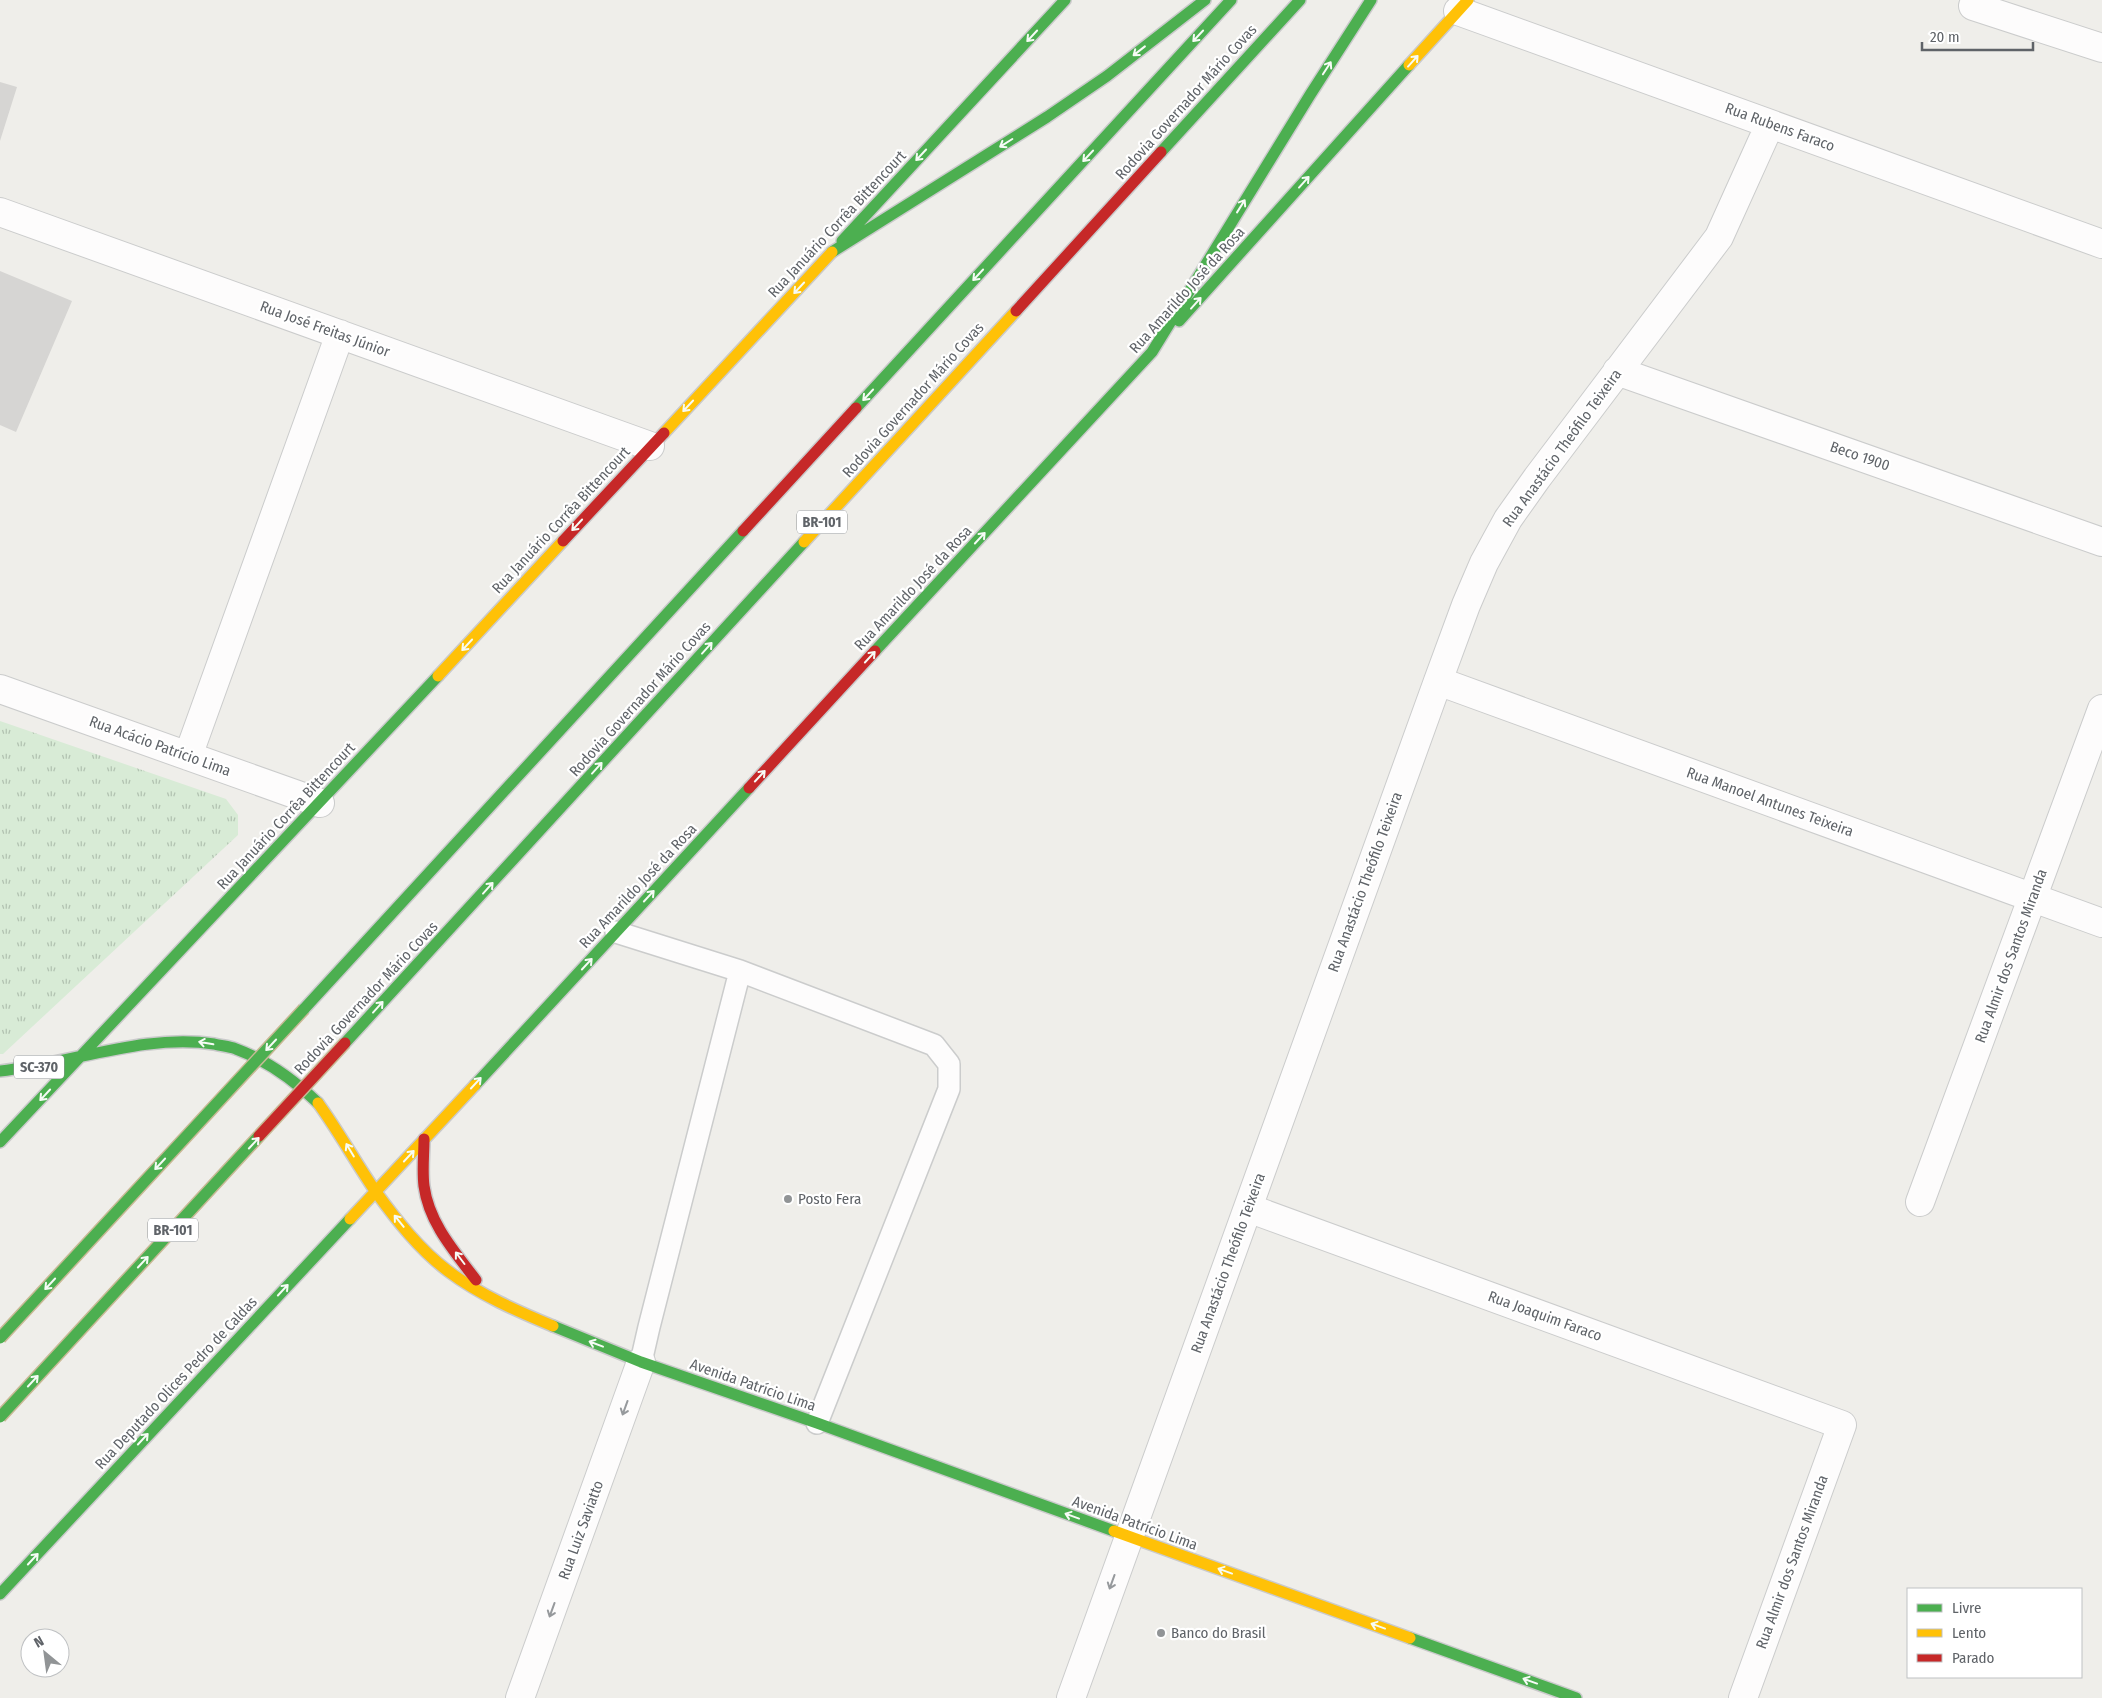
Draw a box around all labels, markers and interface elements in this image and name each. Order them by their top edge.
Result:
scale bar [1922,20,2033,52]
street label: Rodovia Governador Mário Covas [1112,21,1260,183]
text: 20 m [1930,28,1960,46]
one-way arrow [1026,29,1038,42]
one-way arrow [1192,29,1204,42]
one-way arrow [1133,46,1146,57]
one-way arrow [1407,55,1419,68]
one-way arrow [1322,61,1332,75]
street label: Rua Rubens Faraco [1723,99,1837,155]
one-way arrow [999,139,1013,149]
street label: Rua Januário Corrêa Bittencourt [764,147,910,301]
one-way arrow [916,149,927,162]
one-way arrow [1082,149,1094,162]
one-way arrow [1299,175,1310,188]
one-way arrow [1237,200,1247,214]
street label: Rua Amarildo José da Rosa [1126,223,1248,357]
one-way arrow [972,269,984,282]
one-way arrow [793,281,805,294]
one-way arrow [1190,296,1202,309]
street label: Rua José Freitas Júnior [258,297,393,361]
street label: Rodovia Governador Mário Covas [839,319,987,481]
street label: Rua Anastácio Theófilo Teixeira [1499,366,1625,530]
one-way arrow [862,388,874,401]
one-way arrow [682,400,693,413]
street label: Beco 1900 [1828,437,1892,475]
street label: Rua Januário Corrêa Bittencourt [488,443,634,597]
road number: BR-101 [797,511,847,534]
one-way arrow [571,519,583,532]
street label: Rua Amarildo José da Rosa [851,522,975,654]
one-way arrow [974,531,986,544]
street label: Rodovia Governador Mário Covas [566,618,714,780]
one-way arrow [461,638,473,651]
one-way arrow [701,641,713,654]
one-way arrow [864,651,876,664]
street label: Rua Acácio Patrício Lima [87,712,233,780]
street label: Rua Januário Corrêa Bittencourt [213,739,359,893]
one-way arrow [592,761,603,774]
street label: Rua Manoel Antunes Teixeira [1684,763,1856,841]
one-way arrow [754,770,766,783]
street label: Rua Anastácio Theófilo Teixeira [1324,789,1406,975]
street label: Rua Amarildo José da Rosa [576,820,700,952]
street label: Rua Almir dos Santos Miranda [1971,867,2051,1045]
one-way arrow [482,881,494,894]
one-way arrow [643,889,655,902]
street label: Rodovia Governador Mário Covas [290,918,442,1078]
one-way arrow [581,957,593,970]
one-way arrow [372,1001,384,1014]
one-way arrow [198,1038,214,1048]
one-way arrow [265,1038,277,1051]
road number: SC-370 [14,1056,64,1078]
one-way arrow [470,1077,482,1090]
one-way arrow [39,1088,51,1101]
one-way arrow [248,1136,259,1149]
one-way arrow [345,1144,355,1158]
one-way arrow [403,1150,414,1163]
one-way arrow [154,1158,166,1171]
street label: Rua Anastácio Theófilo Teixeira [1187,1170,1269,1356]
place label: Posto Fera [798,1190,861,1208]
marker: Posto Fera [782,1193,794,1205]
one-way arrow [393,1215,404,1228]
road number: BR-101 [148,1218,198,1242]
one-way arrow [454,1252,465,1265]
one-way arrow [137,1256,149,1268]
one-way arrow [44,1277,56,1290]
one-way arrow [277,1284,289,1297]
street label: Rua Joaquim Faraco [1486,1287,1605,1345]
street label: Rua Deputado Olices Pedro de Caldas [91,1293,261,1473]
one-way arrow [589,1339,604,1348]
street label: Avenida Patrício Lima [688,1355,818,1415]
one-way arrow [27,1375,39,1388]
one-way arrow [620,1400,629,1415]
one-way arrow [138,1433,149,1446]
street label: Rua Almir dos Santos Miranda [1752,1473,1832,1651]
street label: Rua Luiz Saviatto [555,1478,607,1582]
street label: Avenida Patrício Lima [1070,1492,1200,1554]
one-way arrow [1065,1511,1080,1520]
one-way arrow [27,1552,39,1565]
one-way arrow [1217,1566,1233,1575]
one-way arrow [1107,1574,1116,1589]
legend [1907,1588,2082,1678]
text: Livre [1952,1599,1981,1617]
one-way arrow [547,1602,556,1617]
one-way arrow [1370,1621,1386,1630]
place label: Banco do Brasil [1171,1624,1266,1642]
text: Lento [1952,1624,1986,1642]
marker: Banco do Brasil [1155,1627,1167,1639]
north arrow [20,1628,70,1678]
text: N [31,1633,47,1652]
text: Parado [1952,1649,1995,1667]
one-way arrow [1523,1676,1539,1685]

